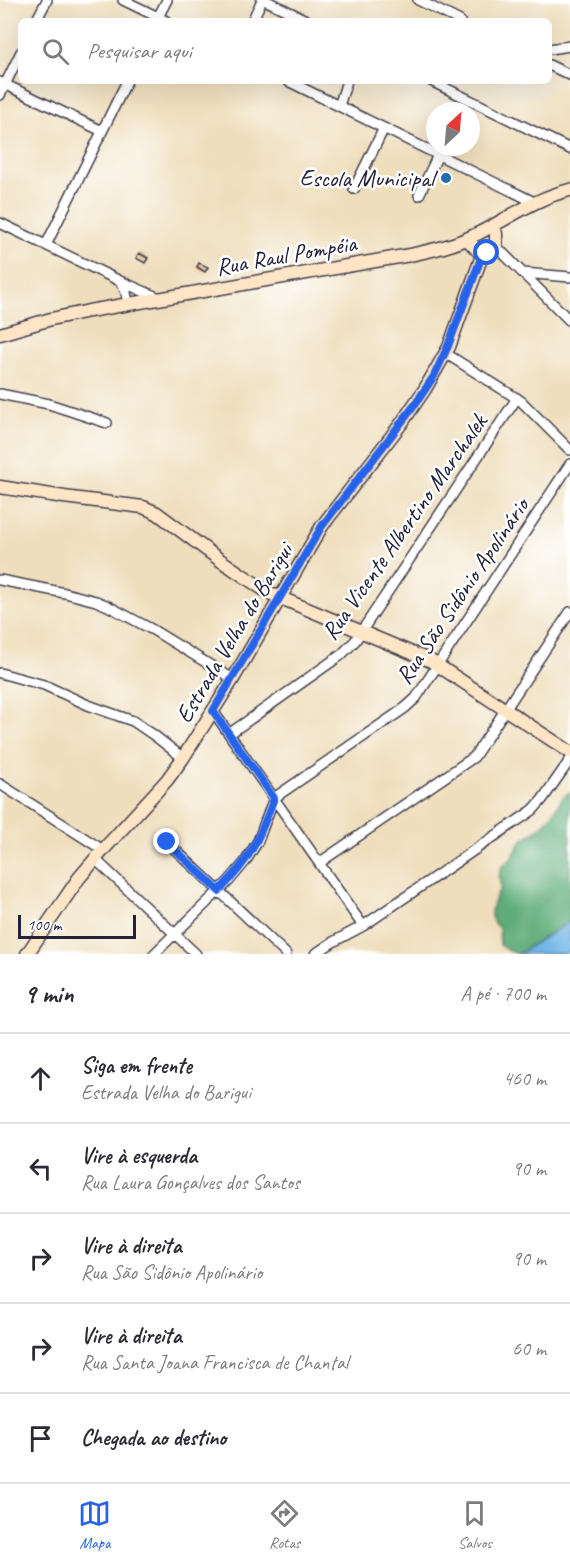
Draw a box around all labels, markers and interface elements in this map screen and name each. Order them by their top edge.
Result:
search box [18,18,552,84]
icon: search [39,35,72,68]
text: Pesquisar aqui [87,37,192,65]
north arrow [426,102,480,156]
place label: Escola Municipal [299,163,438,193]
marker: Escola Municipal [439,171,453,185]
street label: Rua Raul Pompéia [213,228,360,282]
route start [473,239,499,265]
street label: Rua Vicente Albertino Marchalek [315,407,495,645]
street label: Rua São Sidônio Apolinário [389,490,537,690]
street label: Estrada Velha do Barigui [169,535,301,728]
route end [153,828,179,854]
scale bar [18,912,136,940]
text: 100 m [27,915,61,935]
text: 9 min [24,977,74,1010]
text: A pé · 700 m [461,981,546,1006]
text: Siga em frente [81,1052,192,1080]
icon: ahead [24,1062,57,1095]
text: 460 m [503,1066,546,1091]
text: Estrada Velha do Barigui [81,1080,251,1105]
text: Vire à esquerda [81,1142,197,1170]
icon: left [24,1152,57,1185]
text: 90 m [512,1156,546,1181]
text: Rua Laura Gonçalves dos Santos [81,1170,300,1195]
text: Vire à direita [81,1232,181,1260]
icon: right [24,1242,57,1275]
text: 90 m [512,1246,546,1271]
text: Rua São Sidônio Apolinário [81,1260,262,1285]
text: Vire à direita [81,1322,181,1350]
icon: right [24,1332,57,1365]
text: 60 m [512,1336,546,1361]
text: Rua Santa Joana Francisca de Chantal [81,1350,348,1375]
icon: arrive [24,1422,57,1455]
text: Chegada ao destino [81,1424,226,1452]
tab: Mapa [78,1497,111,1553]
tab: Rotas [268,1497,301,1553]
tab: Salvos [458,1497,492,1553]

